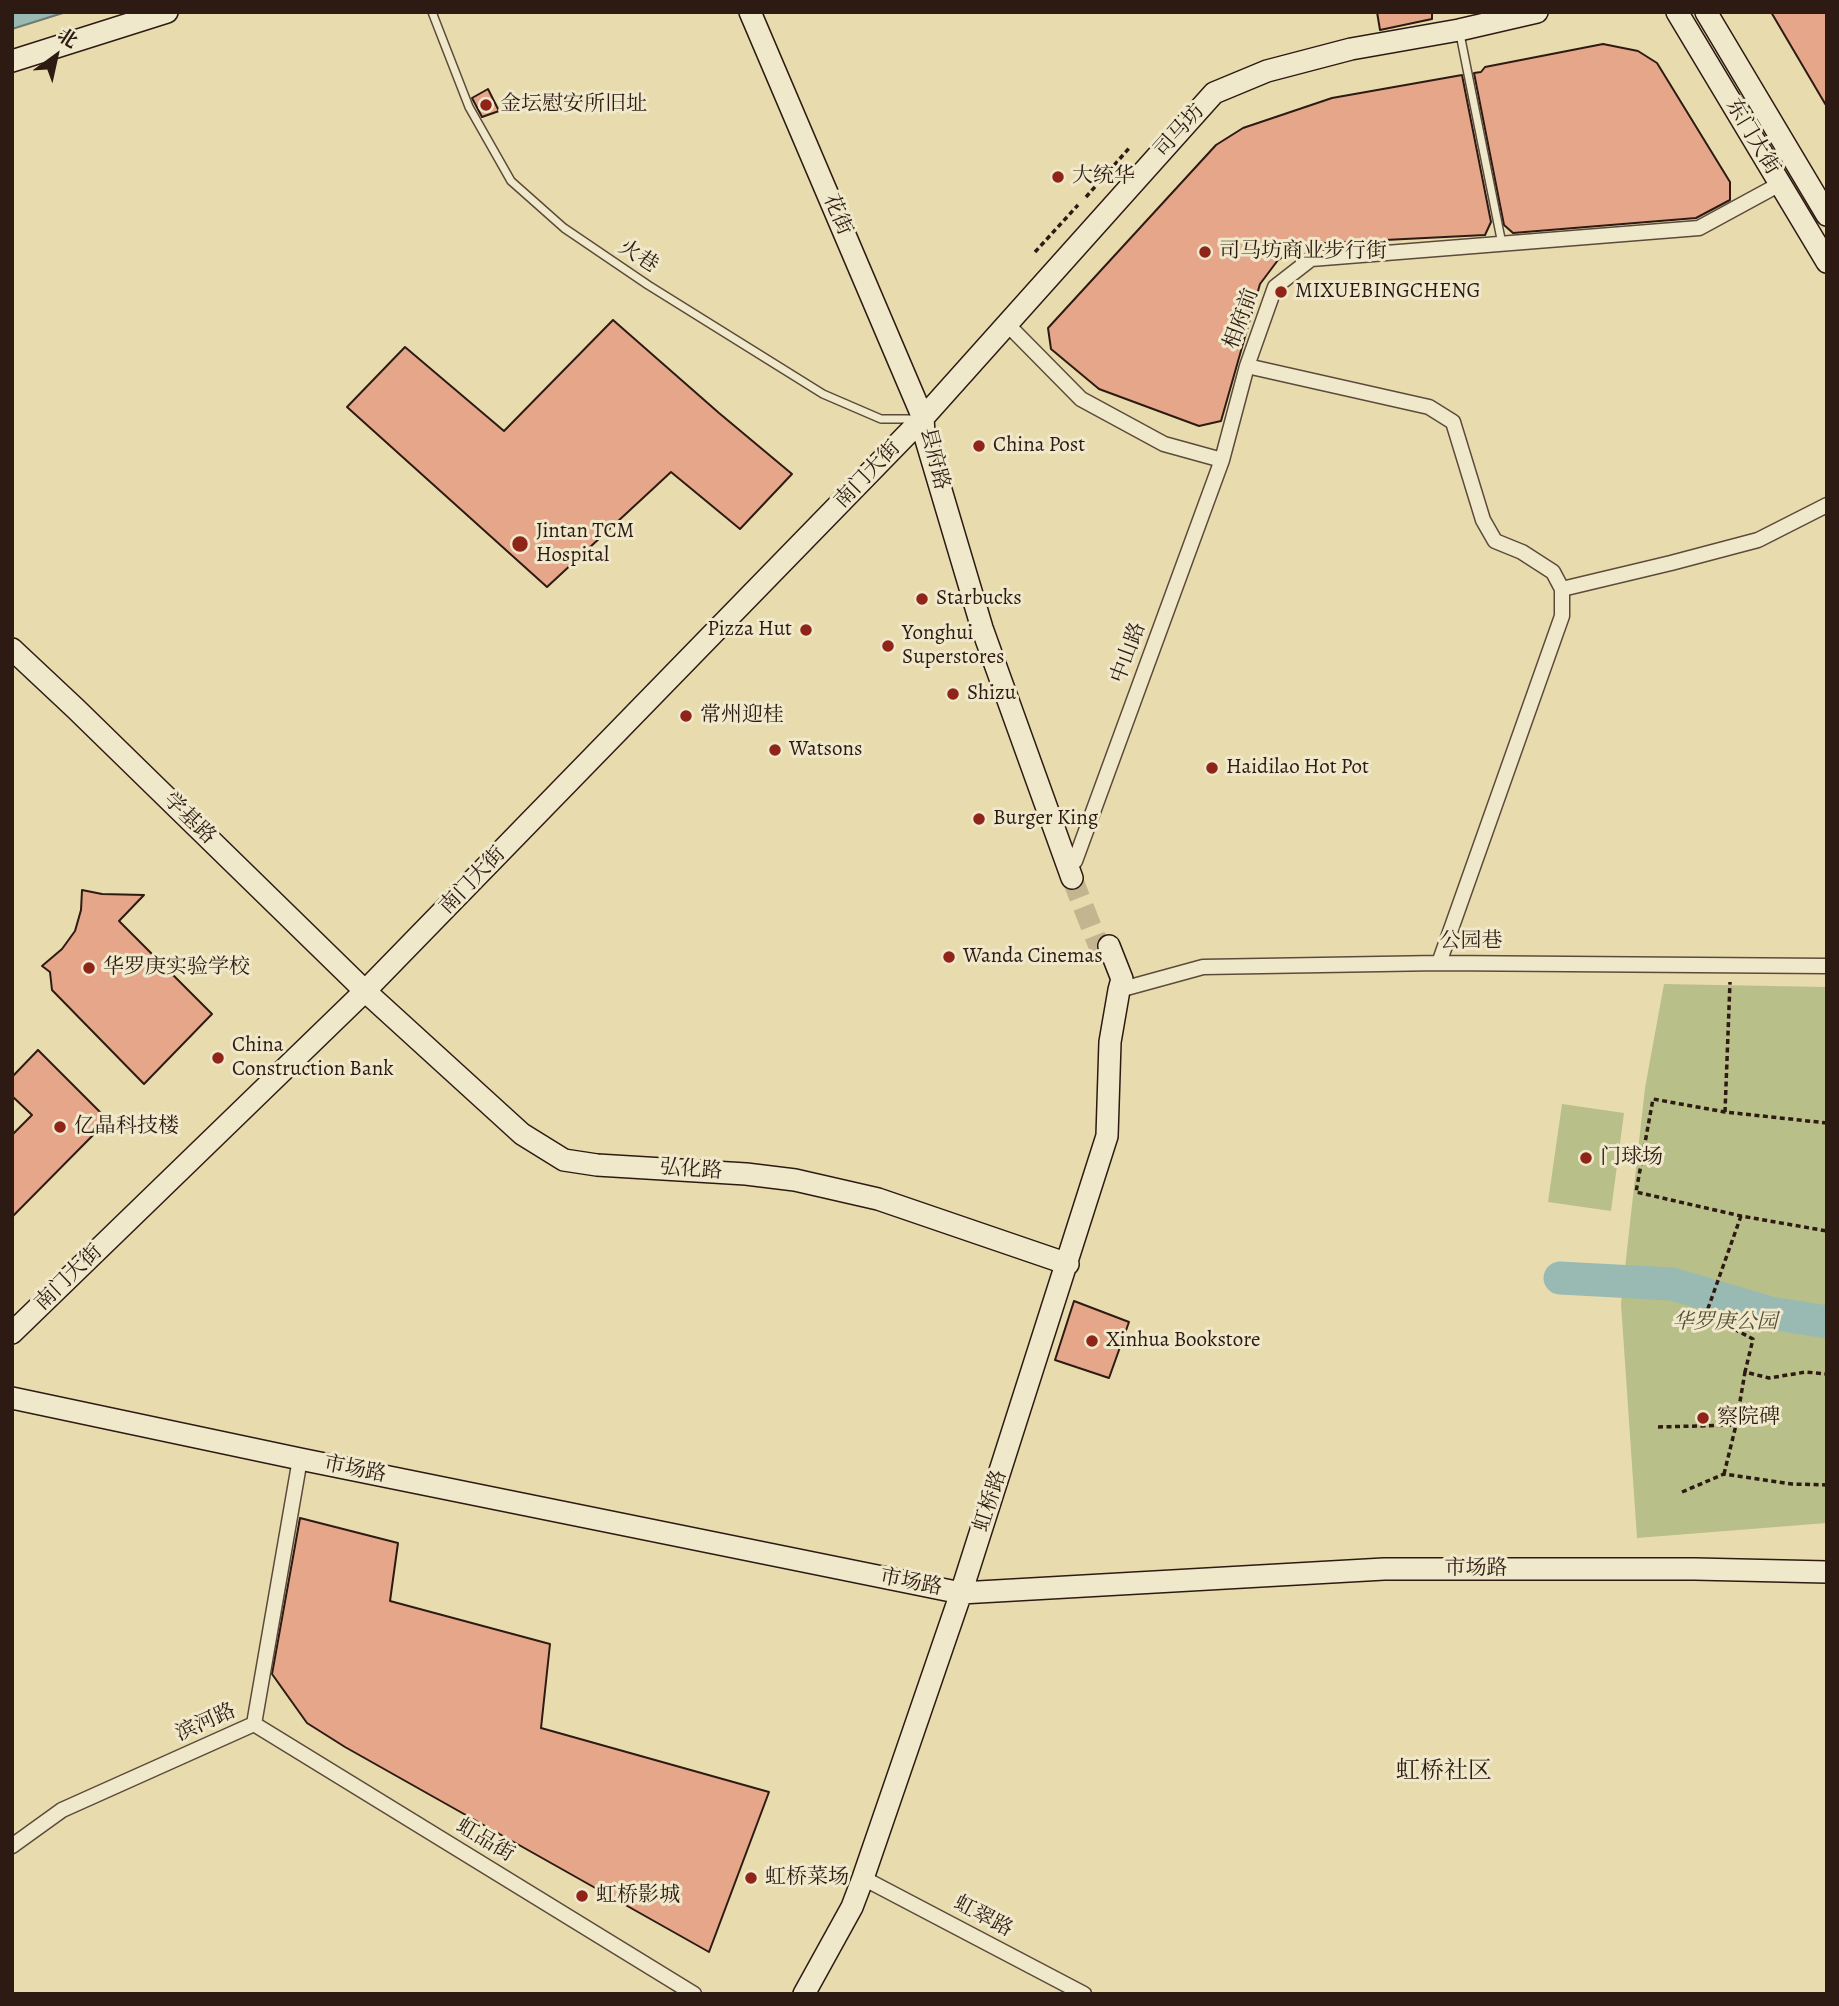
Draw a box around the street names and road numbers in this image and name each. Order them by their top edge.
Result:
street label: 东门大街 [1720,95,1784,179]
street label: 司马坊 [1150,99,1210,163]
street label: 花街 [817,191,857,239]
street label: 火巷 [614,235,662,279]
street label: 相府前 [1219,285,1265,353]
street label: 县府路 [914,425,954,493]
street label: 南门大街 [830,436,906,514]
street label: 中山路 [1106,619,1152,687]
street label: 学基路 [158,788,220,850]
street label: 南门大街 [435,842,511,920]
street label: 公园巷 [1440,929,1502,955]
street label: 弘化路 [659,1155,723,1185]
street label: 南门大街 [30,1240,108,1316]
street label: 市场路 [322,1452,388,1488]
street label: 虹桥路 [969,1467,1013,1535]
street label: 市场路 [1445,1556,1507,1582]
street label: 市场路 [878,1565,944,1601]
street label: 滨河路 [172,1699,240,1747]
street label: 虹品街 [452,1814,518,1868]
street label: 虹翠路 [949,1891,1017,1943]

